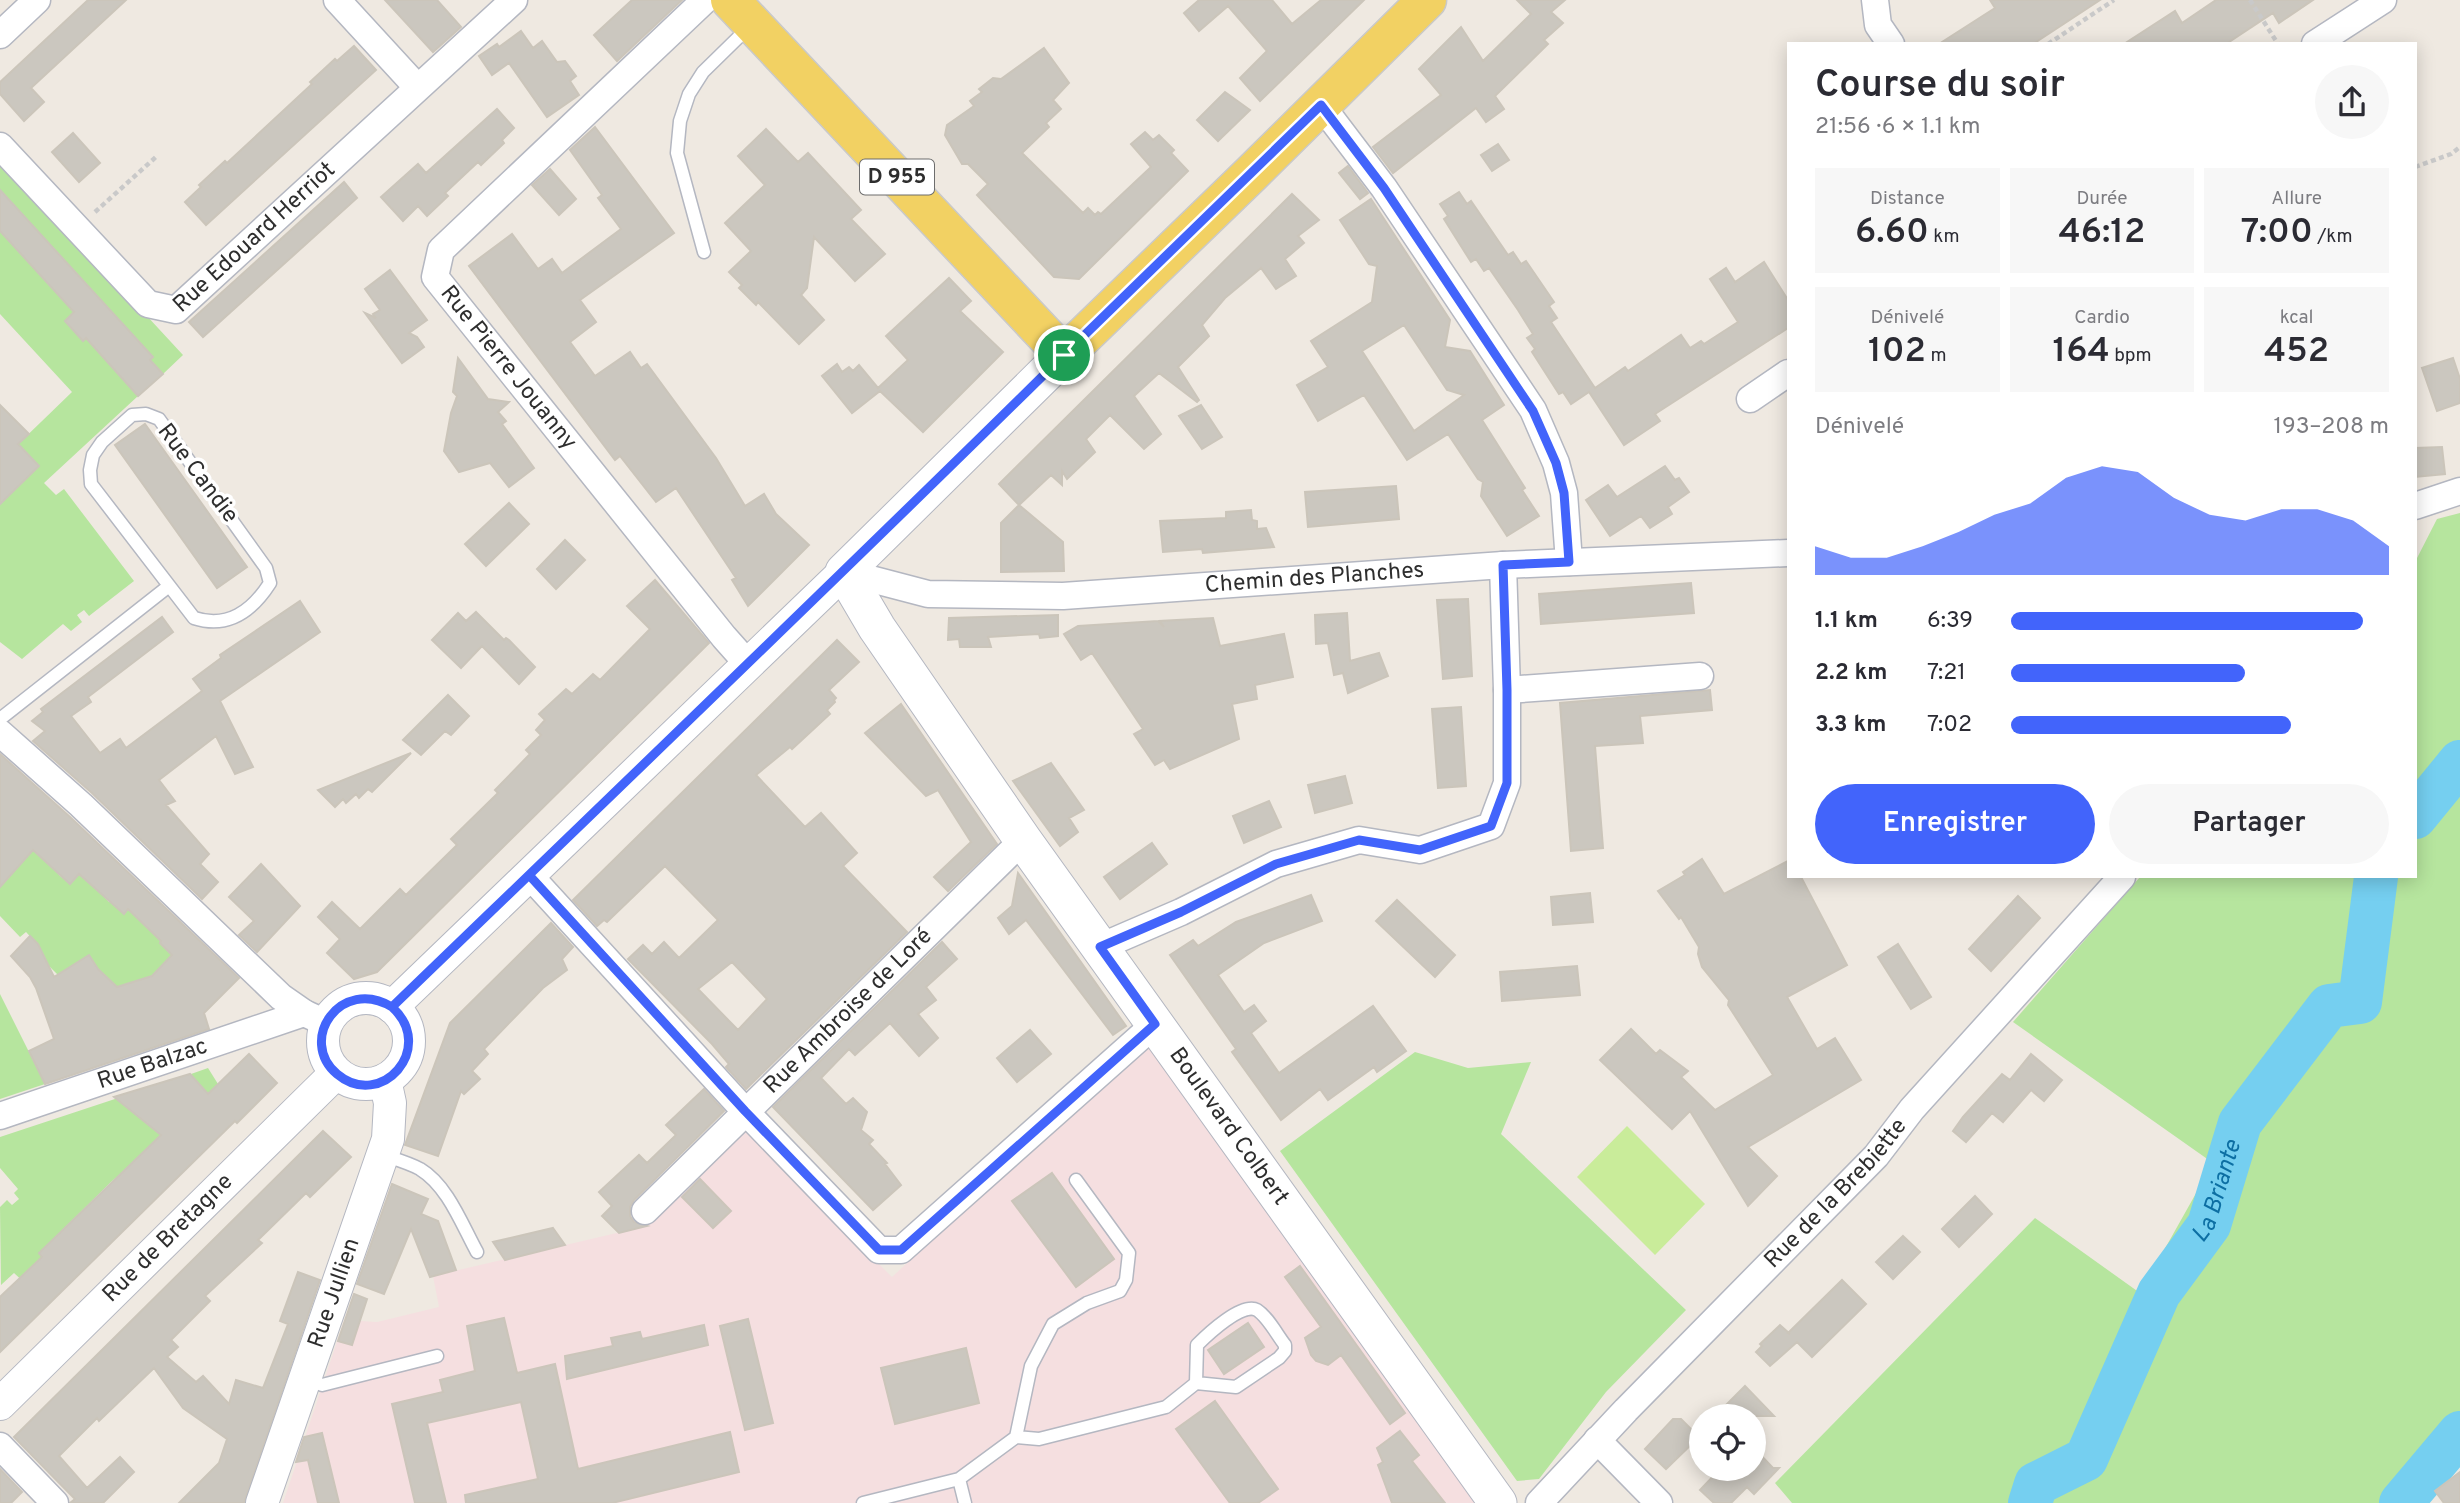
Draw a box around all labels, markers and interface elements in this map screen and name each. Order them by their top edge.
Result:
text: Course du soir [1815,62,2065,111]
button: share [2315,65,2389,139]
text: 21:56 · 6 × 1.1 km [1815,113,1980,142]
street label: Rue Edouard Herriot [168,156,342,319]
road number: D 955 [860,160,934,194]
text: Distance [1870,187,1945,211]
text: Durée [2076,187,2128,211]
text: Allure [2271,187,2322,211]
text: 6.60 [1855,211,1929,255]
text: 46:12 [2059,211,2145,255]
text: 7:00 [2241,211,2313,255]
text: km [1929,225,1960,249]
text: /km [2313,225,2353,249]
street label: Rue Pierre Jouanny [433,280,583,456]
text: Dénivelé [1871,306,1944,330]
text: Cardio [2074,306,2130,330]
text: kcal [2280,306,2314,330]
pin [1034,325,1094,385]
text: 102 [1868,330,1926,374]
text: 164 [2052,330,2110,374]
text: 452 [2264,330,2329,374]
icon: arrive [1045,336,1083,374]
text: m [1926,344,1947,368]
text: bpm [2110,344,2152,368]
text: Dénivelé [1815,413,1904,442]
text: 193–208 m [2273,413,2389,442]
street label: Rue Candie [150,418,244,530]
street label: Chemin des Planches [1204,556,1425,600]
text: 1.1 km [1815,607,1878,636]
text: 6:39 [1927,607,1973,636]
text: 2.2 km [1815,659,1888,688]
text: 7:21 [1927,659,1966,688]
text: 3.3 km [1815,711,1886,740]
text: 7:02 [1927,711,1972,740]
button: Enregistrer [1815,784,2095,864]
button: Partager [2109,784,2389,864]
street label: Rue Ambroise de Loré [758,922,939,1101]
street label: Rue Balzac [94,1032,211,1096]
street label: Boulevard Colbert [1162,1042,1295,1211]
street label: Rue de la Brebiette [1759,1113,1914,1275]
water label: La Briante [2186,1136,2249,1249]
street label: Rue de Bretagne [97,1168,239,1309]
street label: Rue Jullien [302,1234,367,1352]
map controls [1689,1404,1766,1481]
button: locate [1689,1404,1766,1481]

